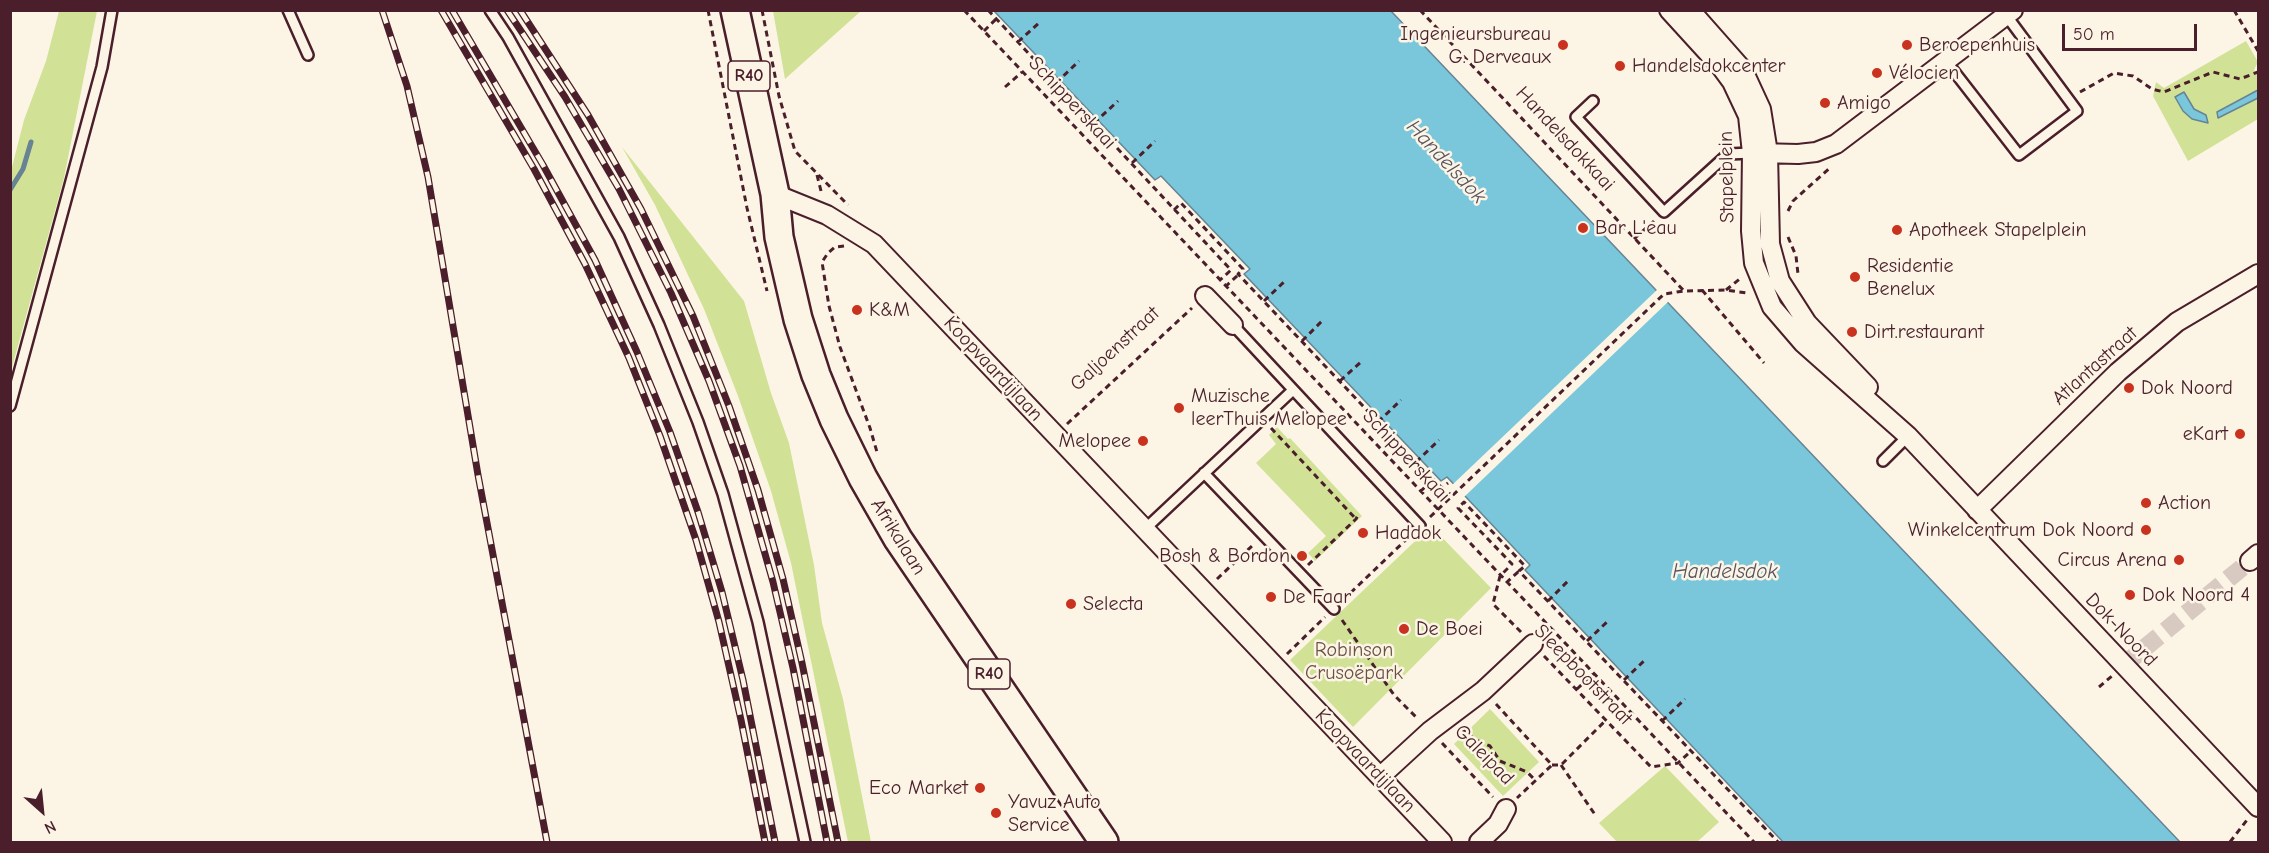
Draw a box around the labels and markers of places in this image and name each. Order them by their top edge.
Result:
place label: Ingenieursbureau G. Derveaux [1400,22,1551,69]
place label: Beroepenhuis [1919,33,2035,57]
marker: Ingenieursbureau G. Derveaux [1556,38,1570,52]
marker: Beroepenhuis [1900,38,1914,52]
place label: Handelsdokcenter [1632,54,1785,78]
marker: Handelsdokcenter [1613,59,1627,73]
place label: Vélocien [1889,61,1959,85]
marker: Vélocien [1870,66,1884,80]
place label: Amigo [1837,91,1891,115]
marker: Amigo [1818,96,1832,110]
place label: Bar L'eau [1595,216,1677,240]
place label: Apotheek Stapelplein [1909,218,2087,242]
marker: Bar L'eau [1576,221,1590,235]
marker: Apotheek Stapelplein [1890,223,1904,237]
place label: Residentie Benelux [1867,254,1954,301]
marker: Residentie Benelux [1848,270,1862,284]
place label: K&M [869,298,910,322]
marker: K&M [850,303,864,317]
place label: Dirt.restaurant [1864,320,1984,344]
marker: Dirt.restaurant [1845,325,1859,339]
place label: Dok Noord [2141,376,2233,400]
marker: Dok Noord [2122,381,2136,395]
place label: Muzische leerThuis Melopee [1191,384,1347,431]
marker: Muzische leerThuis Melopee [1172,401,1186,415]
place label: eKart [2183,422,2228,446]
marker: eKart [2233,427,2247,441]
place label: Melopee [1059,429,1131,453]
marker: Melopee [1136,434,1150,448]
place label: Action [2158,491,2211,515]
marker: Action [2139,496,2153,510]
place label: Winkelcentrum Dok Noord [1908,518,2134,542]
place label: Haddok [1375,521,1441,545]
marker: Winkelcentrum Dok Noord [2139,523,2153,537]
marker: Haddok [1356,526,1370,540]
place label: Bosh & Bordon [1159,544,1290,568]
place label: Circus Arena [2057,548,2167,572]
marker: Bosh & Bordon [1295,549,1309,563]
marker: Circus Arena [2172,553,2186,567]
place label: Dok Noord 4 [2142,583,2250,607]
place label: De Faar [1283,585,1351,609]
marker: Dok Noord 4 [2123,588,2137,602]
marker: De Faar [1264,590,1278,604]
place label: Selecta [1083,592,1144,616]
marker: Selecta [1064,597,1078,611]
place label: De Boei [1416,617,1483,641]
marker: De Boei [1397,622,1411,636]
place label: Eco Market [869,776,968,800]
marker: Eco Market [973,781,987,795]
place label: Yavuz Auto Service [1008,790,1100,837]
marker: Yavuz Auto Service [989,806,1003,820]

